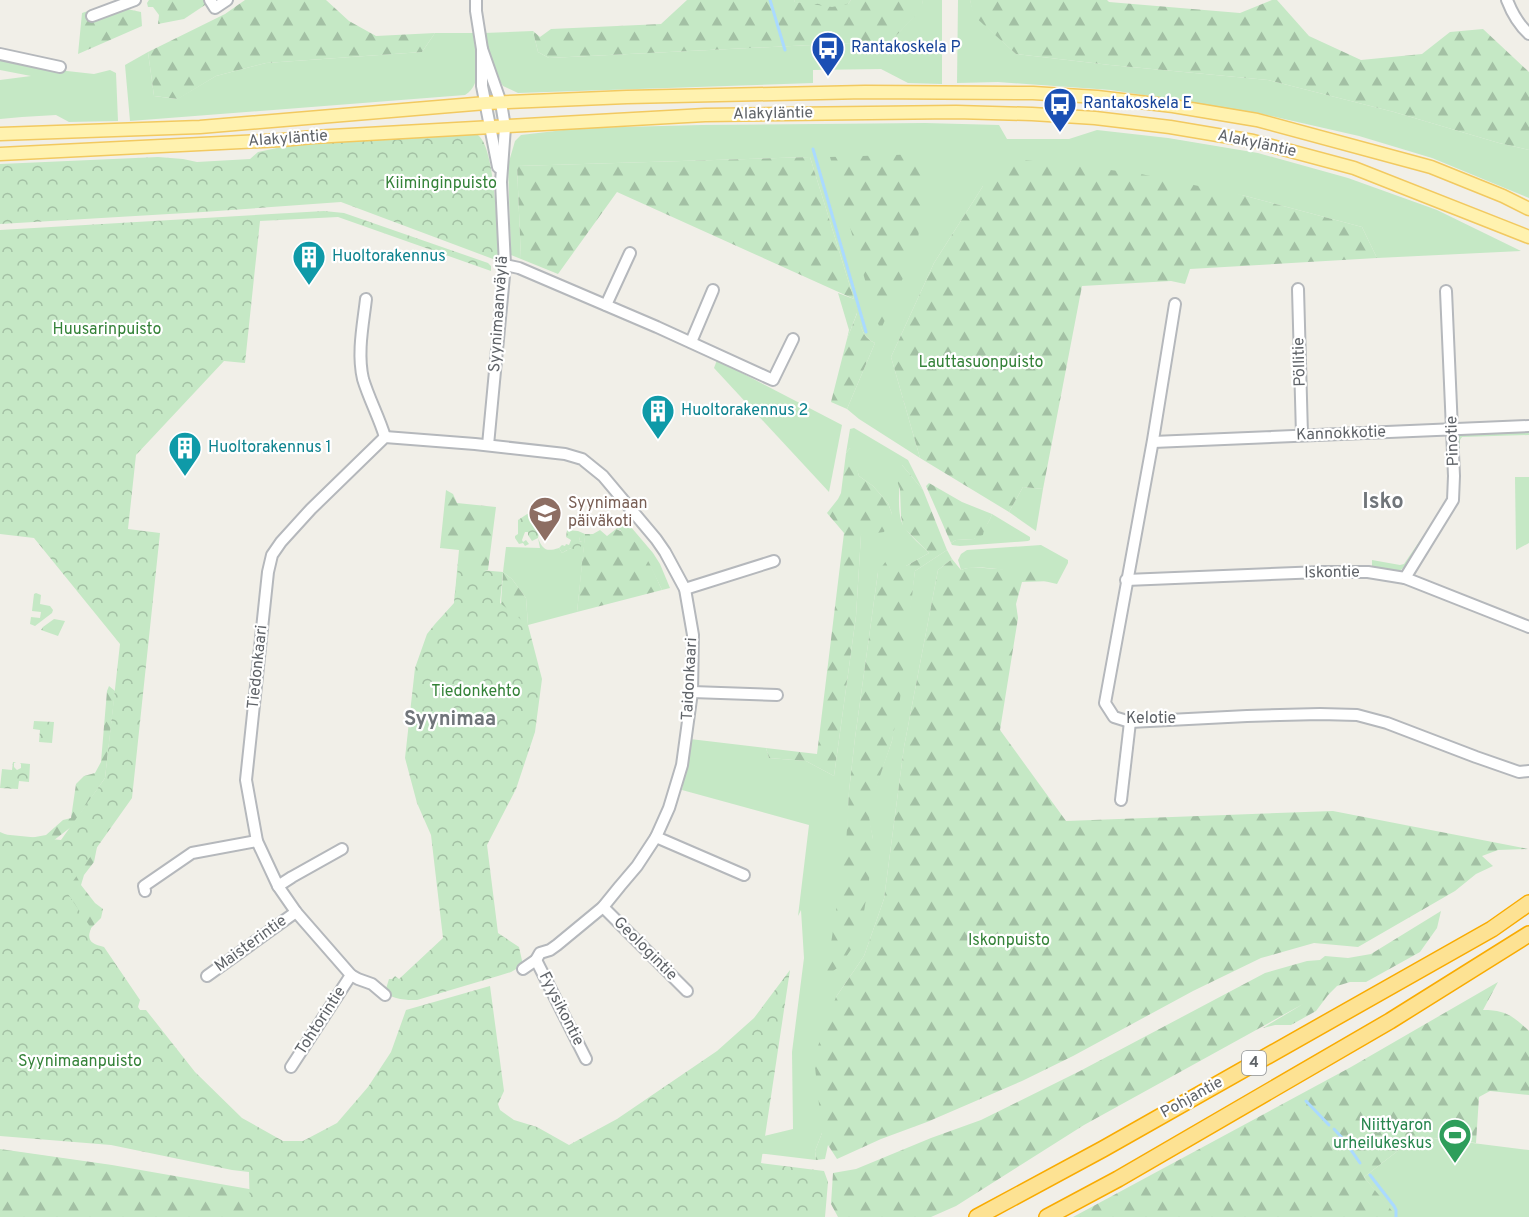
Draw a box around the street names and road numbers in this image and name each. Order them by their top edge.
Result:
street label: Alakyläntie [733,103,813,125]
street label: Alakyläntie [247,126,329,152]
street label: Alakyläntie [1216,126,1298,162]
street label: Syynimaanväylä [485,255,513,373]
street label: Pöllitie [1289,337,1311,387]
street label: Pinotie [1442,415,1464,467]
street label: Kannokkotie [1296,422,1386,446]
street label: Iskontie [1304,563,1360,583]
street label: Tiedonkaari [244,624,272,710]
street label: Taidonkaari [678,637,702,721]
street label: Kelotie [1126,709,1176,729]
street label: Maisterintie [211,911,291,977]
street label: Geologintie [609,913,681,985]
street label: Fyysikontie [534,969,588,1049]
street label: Tohtorintie [291,983,351,1059]
road number: 4 [1242,1051,1266,1075]
street label: Pohjantie [1157,1073,1227,1123]

